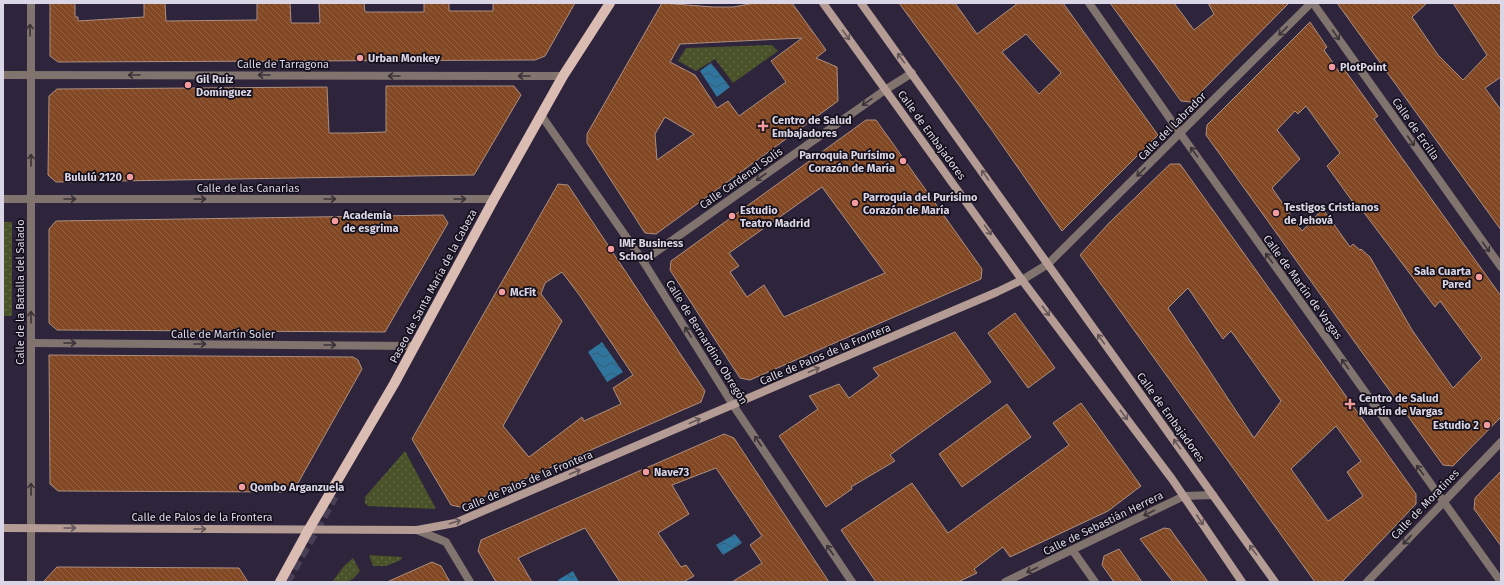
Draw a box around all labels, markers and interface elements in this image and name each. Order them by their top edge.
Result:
one-way arrow [26,24,34,37]
one-way arrow [1278,26,1288,36]
one-way arrow [842,29,850,40]
one-way arrow [1332,29,1340,40]
place label: Urban Monkey [368,52,440,65]
marker: Urban Monkey [355,53,365,63]
one-way arrow [897,53,905,64]
street label: Calle de Tarragona [237,58,329,71]
place label: PlotPoint [1340,61,1388,74]
marker: PlotPoint [1327,62,1337,72]
one-way arrow [128,71,141,79]
one-way arrow [258,71,271,79]
one-way arrow [388,72,401,80]
one-way arrow [518,72,531,80]
place label: Gil Ruiz Domínguez [196,73,252,99]
marker: Gil Ruiz Domínguez [183,80,193,90]
street label: Calle de Embajadores [895,88,968,183]
street label: Calle del Labrador [1136,89,1210,163]
street label: Calle de Ercilla [1389,96,1442,163]
one-way arrow [862,98,873,106]
place label: Centro de Salud Embajadores [772,114,852,140]
marker: Centro de Salud Embajadores [757,120,769,132]
one-way arrow [1407,135,1415,146]
street label: Calle Cardenal Solís [697,145,785,212]
one-way arrow [1190,147,1198,158]
place label: Parroquia Purísimo Corazón de María [799,149,896,175]
one-way arrow [27,154,35,167]
marker: Parroquia Purísimo Corazón de María [898,156,908,166]
one-way arrow [1136,167,1146,177]
one-way arrow [981,170,989,181]
place label: Bululú 2120 [65,171,123,184]
marker: Bululú 2120 [125,172,135,182]
one-way arrow [756,173,767,181]
street label: Calle de las Canarias [197,182,299,195]
place label: Parroquia del Purísimo Corazón de María [863,191,978,217]
one-way arrow [63,195,76,203]
one-way arrow [193,195,206,203]
one-way arrow [323,195,336,203]
one-way arrow [453,195,466,203]
marker: Parroquia del Purísimo Corazón de María [850,198,860,208]
place label: Testigos Cristianos de Jehová [1284,201,1379,227]
place label: Estudio Teatro Madrid [740,204,810,230]
street label: Paseo de Santa María de la Cabeza [387,207,480,365]
marker: Testigos Cristianos de Jehová [1271,208,1281,218]
place label: Academia de esgrima [342,209,399,235]
marker: Estudio Teatro Madrid [727,211,737,221]
marker: Academia de esgrima [330,216,340,226]
street label: Calle de la Batalla del Salado [14,219,27,365]
one-way arrow [984,225,992,236]
street label: Calle de Martín de Vargas [1260,233,1345,342]
place label: IMF Business School [619,237,684,263]
one-way arrow [1482,241,1490,252]
marker: IMF Business School [606,244,616,254]
one-way arrow [1265,253,1273,264]
place label: Sala Cuarta Pared [1414,265,1471,291]
marker: Sala Cuarta Pared [1474,272,1484,282]
street label: Calle de Bernardino Obregón [663,278,750,407]
place label: McFit [510,286,537,299]
marker: McFit [497,287,507,297]
one-way arrow [1041,305,1050,316]
one-way arrow [27,311,35,324]
street label: Calle de Palos de la Frontera [758,321,893,388]
one-way arrow [683,326,691,338]
street label: Calle de Martín Soler [171,328,276,341]
one-way arrow [1097,333,1105,344]
one-way arrow [63,339,76,347]
one-way arrow [193,340,206,348]
one-way arrow [323,342,336,349]
one-way arrow [1341,358,1349,369]
one-way arrow [808,366,820,374]
street label: Calle de Embajadores [1134,370,1207,465]
place label: Centro de Salud Martín de Vargas [1359,392,1444,418]
marker: Centro de Salud Martín de Vargas [1344,398,1356,410]
one-way arrow [1120,409,1128,420]
one-way arrow [688,417,700,424]
place label: Estudio 2 [1433,419,1479,432]
marker: Estudio 2 [1482,420,1492,430]
one-way arrow [754,436,762,447]
one-way arrow [1173,439,1181,450]
street label: Calle de Palos de la Frontera [460,448,595,515]
one-way arrow [1416,464,1424,475]
place label: Nave73 [654,466,689,479]
marker: Nave73 [641,467,651,477]
street label: Calle de Moratines [1389,467,1462,542]
one-way arrow [569,468,581,475]
place label: Qombo Arganzuela [250,481,344,494]
marker: Qombo Arganzuela [237,482,247,492]
one-way arrow [27,483,35,496]
street label: Calle de Sebastián Herrera [1041,489,1165,558]
one-way arrow [1143,510,1155,518]
street label: Calle de Palos de la Frontera [131,511,273,524]
one-way arrow [1196,514,1204,525]
one-way arrow [449,518,462,525]
one-way arrow [63,524,76,532]
one-way arrow [193,525,206,533]
one-way arrow [1402,535,1411,545]
one-way arrow [826,544,834,555]
one-way arrow [1248,545,1257,556]
one-way arrow [1026,567,1038,574]

